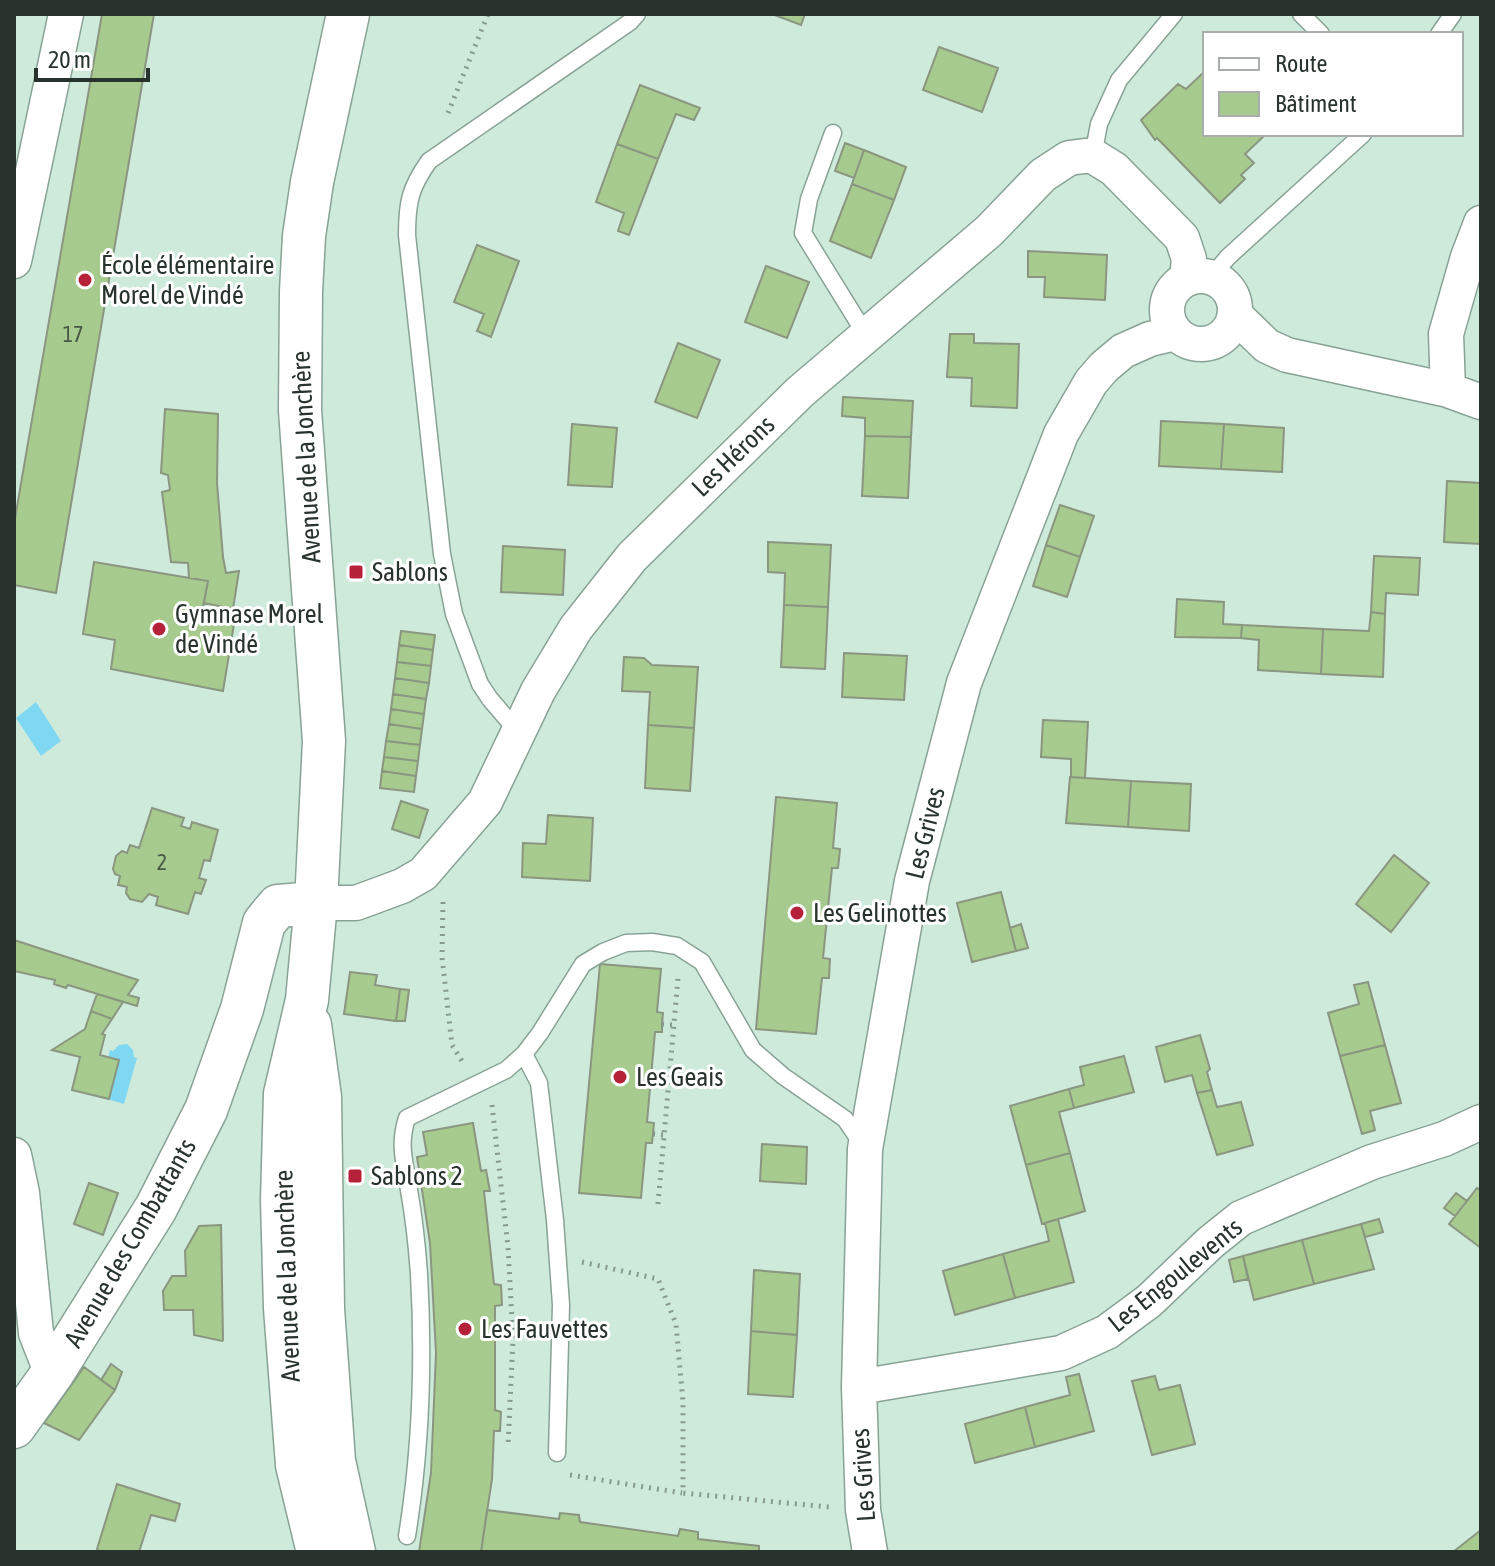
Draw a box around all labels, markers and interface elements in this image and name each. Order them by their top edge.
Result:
scale bar [36,32,148,82]
legend [1203,32,1463,136]
text: 20 m [48,46,91,73]
text: Route [1275,50,1327,77]
text: Bâtiment [1275,90,1357,117]
place label: École élémentaire Morel de Vindé [101,250,274,310]
marker: École élémentaire Morel de Vindé [76,271,94,289]
house number: 17 [63,321,83,347]
street label: Avenue de la Jonchère [285,350,327,564]
street label: Les Hérons [685,409,781,503]
place label: Sablons [372,557,448,587]
marker: Sablons [347,563,365,581]
place label: Gymnase Morel de Vindé [175,599,324,659]
marker: Gymnase Morel de Vindé [150,620,168,638]
street label: Les Grives [899,784,951,882]
house number: 2 [157,849,167,875]
place label: Les Gelinottes [813,898,947,928]
marker: Les Gelinottes [788,904,806,922]
place label: Les Geais [636,1062,723,1092]
marker: Les Geais [611,1068,629,1086]
street label: Avenue des Combattants [58,1133,202,1353]
place label: Sablons 2 [371,1161,463,1191]
marker: Sablons 2 [346,1167,364,1185]
street label: Avenue de la Jonchère [268,1169,306,1383]
street label: Les Engoulevents [1102,1212,1248,1338]
place label: Les Fauvettes [481,1314,608,1344]
marker: Les Fauvettes [456,1320,474,1338]
street label: Les Grives [845,1427,881,1523]

